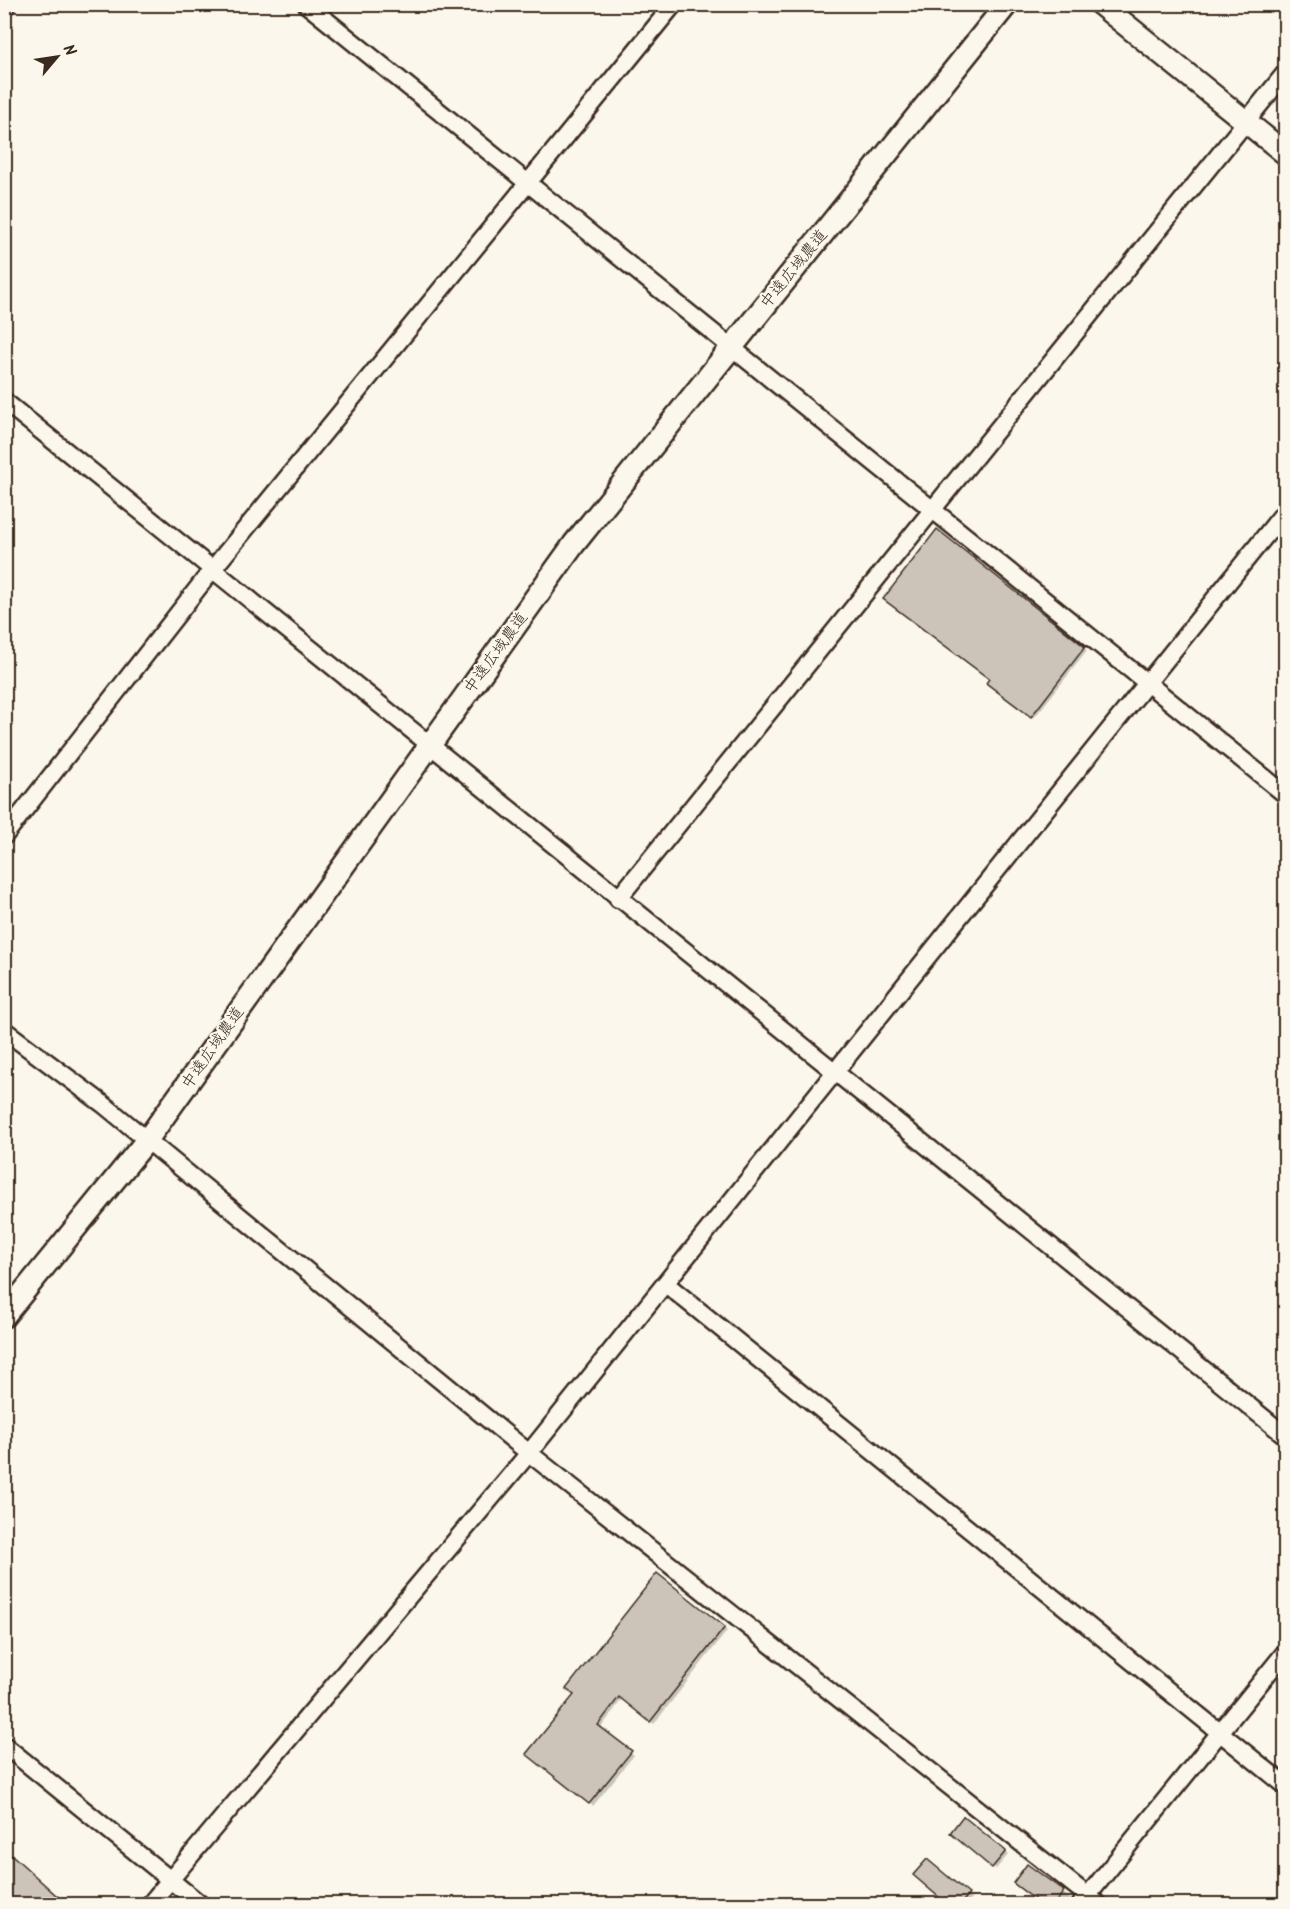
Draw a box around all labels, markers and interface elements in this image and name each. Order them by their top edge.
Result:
north arrow [27,27,87,87]
text: N [55,40,82,61]
street label: 中遠広域農道 [754,224,834,314]
street label: 中遠広域農道 [458,607,534,699]
street label: 中遠広域農道 [175,1002,251,1094]

